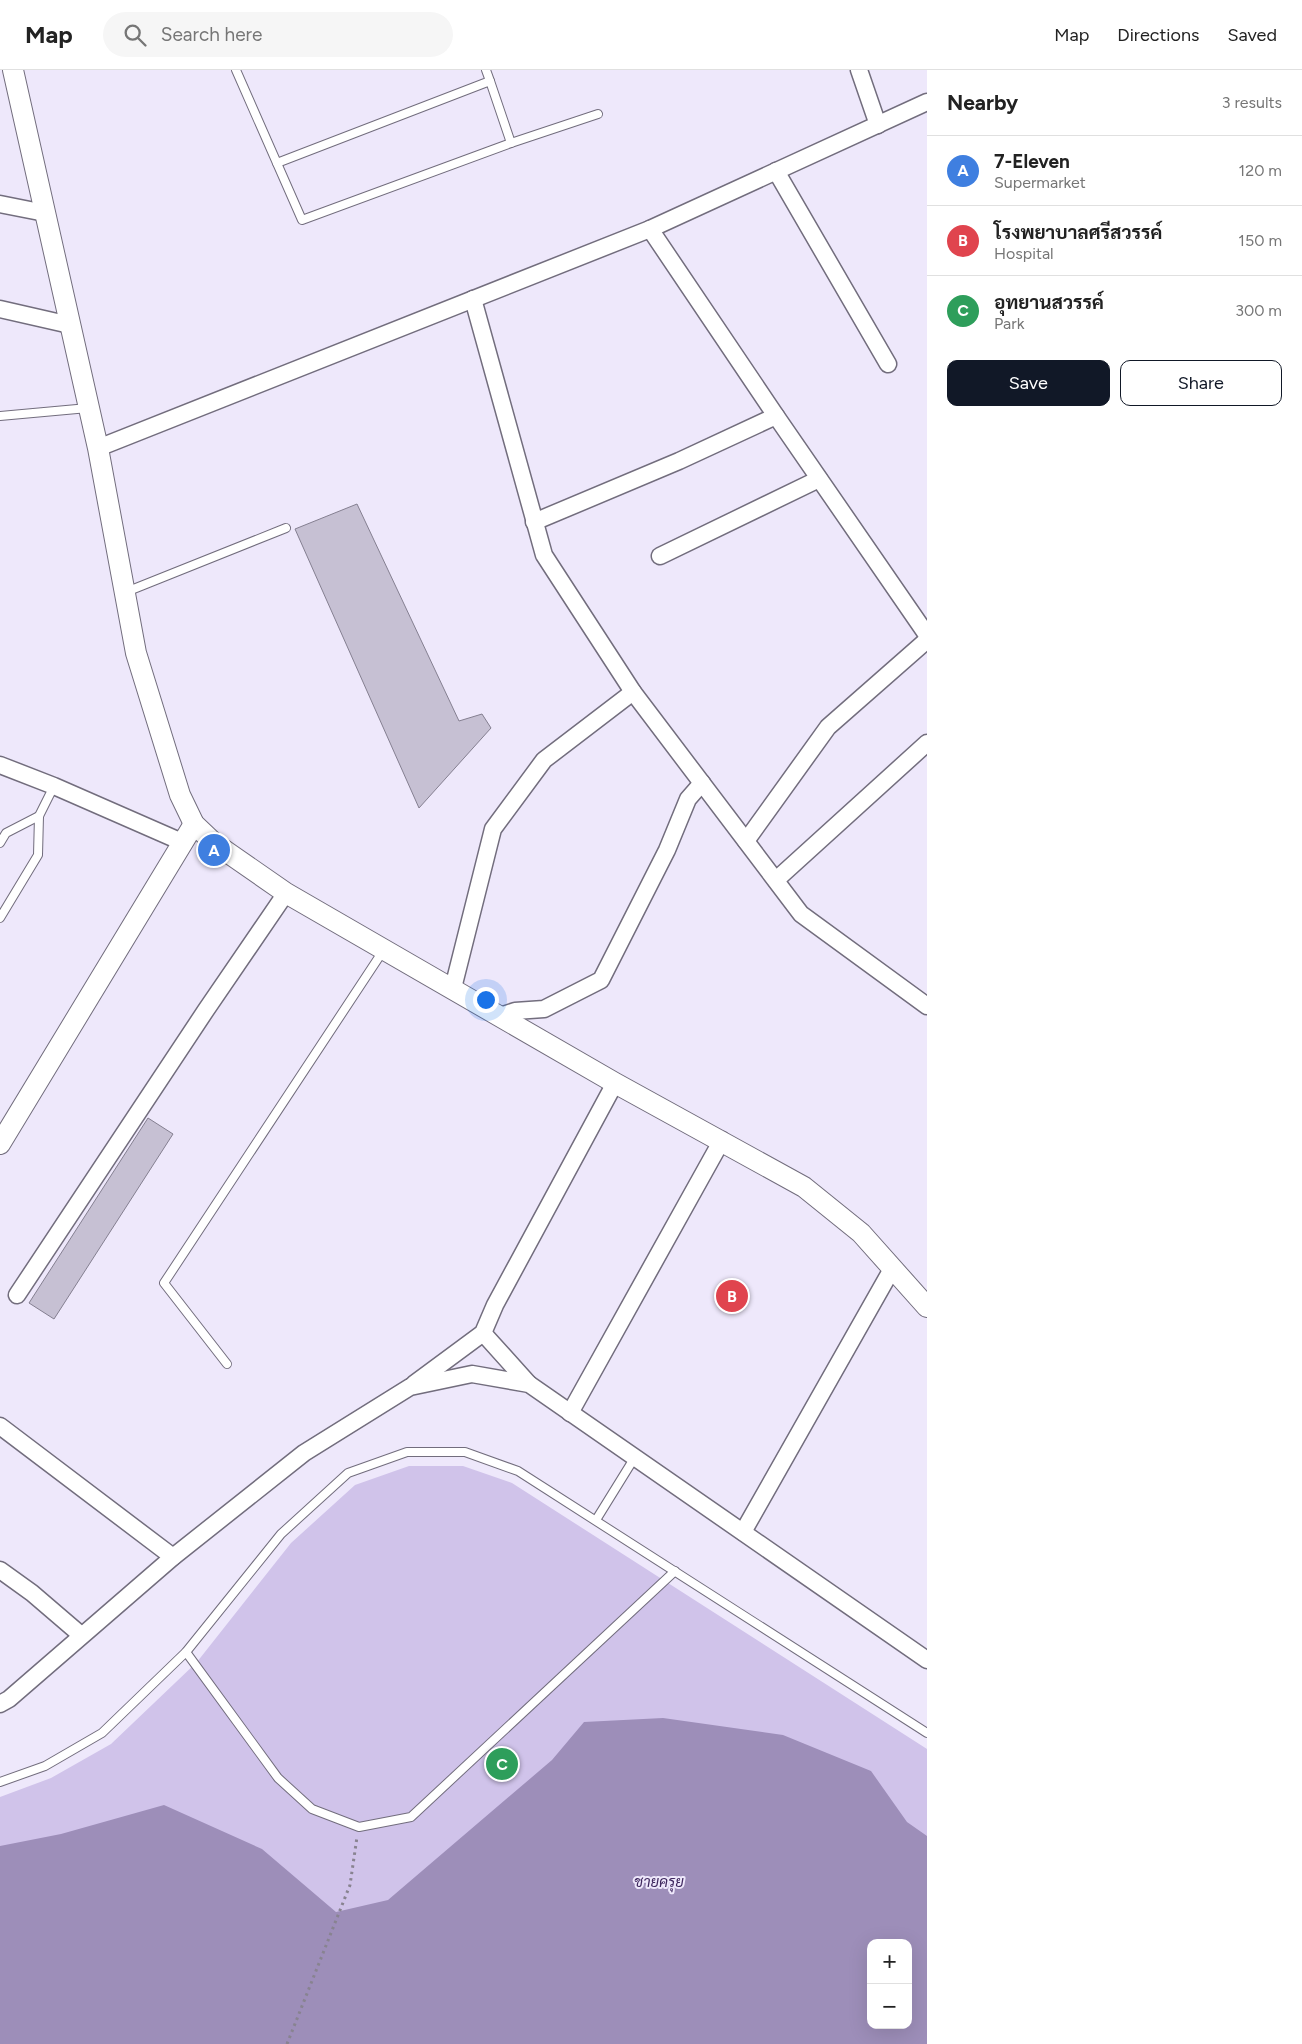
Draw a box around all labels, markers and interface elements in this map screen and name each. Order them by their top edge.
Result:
search box [103,12,453,57]
text: Map [25,20,73,49]
icon: search [121,21,149,49]
text: Search here [161,23,262,46]
text: Map [1054,24,1089,46]
text: Directions [1117,24,1199,46]
text: Saved [1227,24,1277,46]
text: Nearby [947,90,1018,115]
text: 3 results [1222,93,1282,112]
text: 7-Eleven [994,150,1070,173]
text: A [957,161,969,180]
text: 120 m [1239,161,1282,180]
text: Supermarket [994,173,1086,192]
text: โรงพยาบาลศรีสวรรค์ [994,221,1162,244]
text: B [958,231,968,250]
text: 150 m [1238,231,1282,250]
text: Hospital [994,244,1054,263]
text: อุทยานสวรรค์ [994,291,1104,314]
text: C [957,301,969,320]
text: 300 m [1235,301,1282,320]
text: Park [994,314,1024,333]
button: Save [947,360,1110,406]
button: Share [1120,360,1282,406]
pin: A [198,831,230,869]
your location [473,987,499,1013]
pin: B [716,1277,748,1315]
pin: C [486,1745,518,1783]
water label: ชายครุย [634,1873,684,1893]
map controls [867,1939,912,2029]
button: + [867,1939,912,1984]
button: − [867,1984,912,2029]

